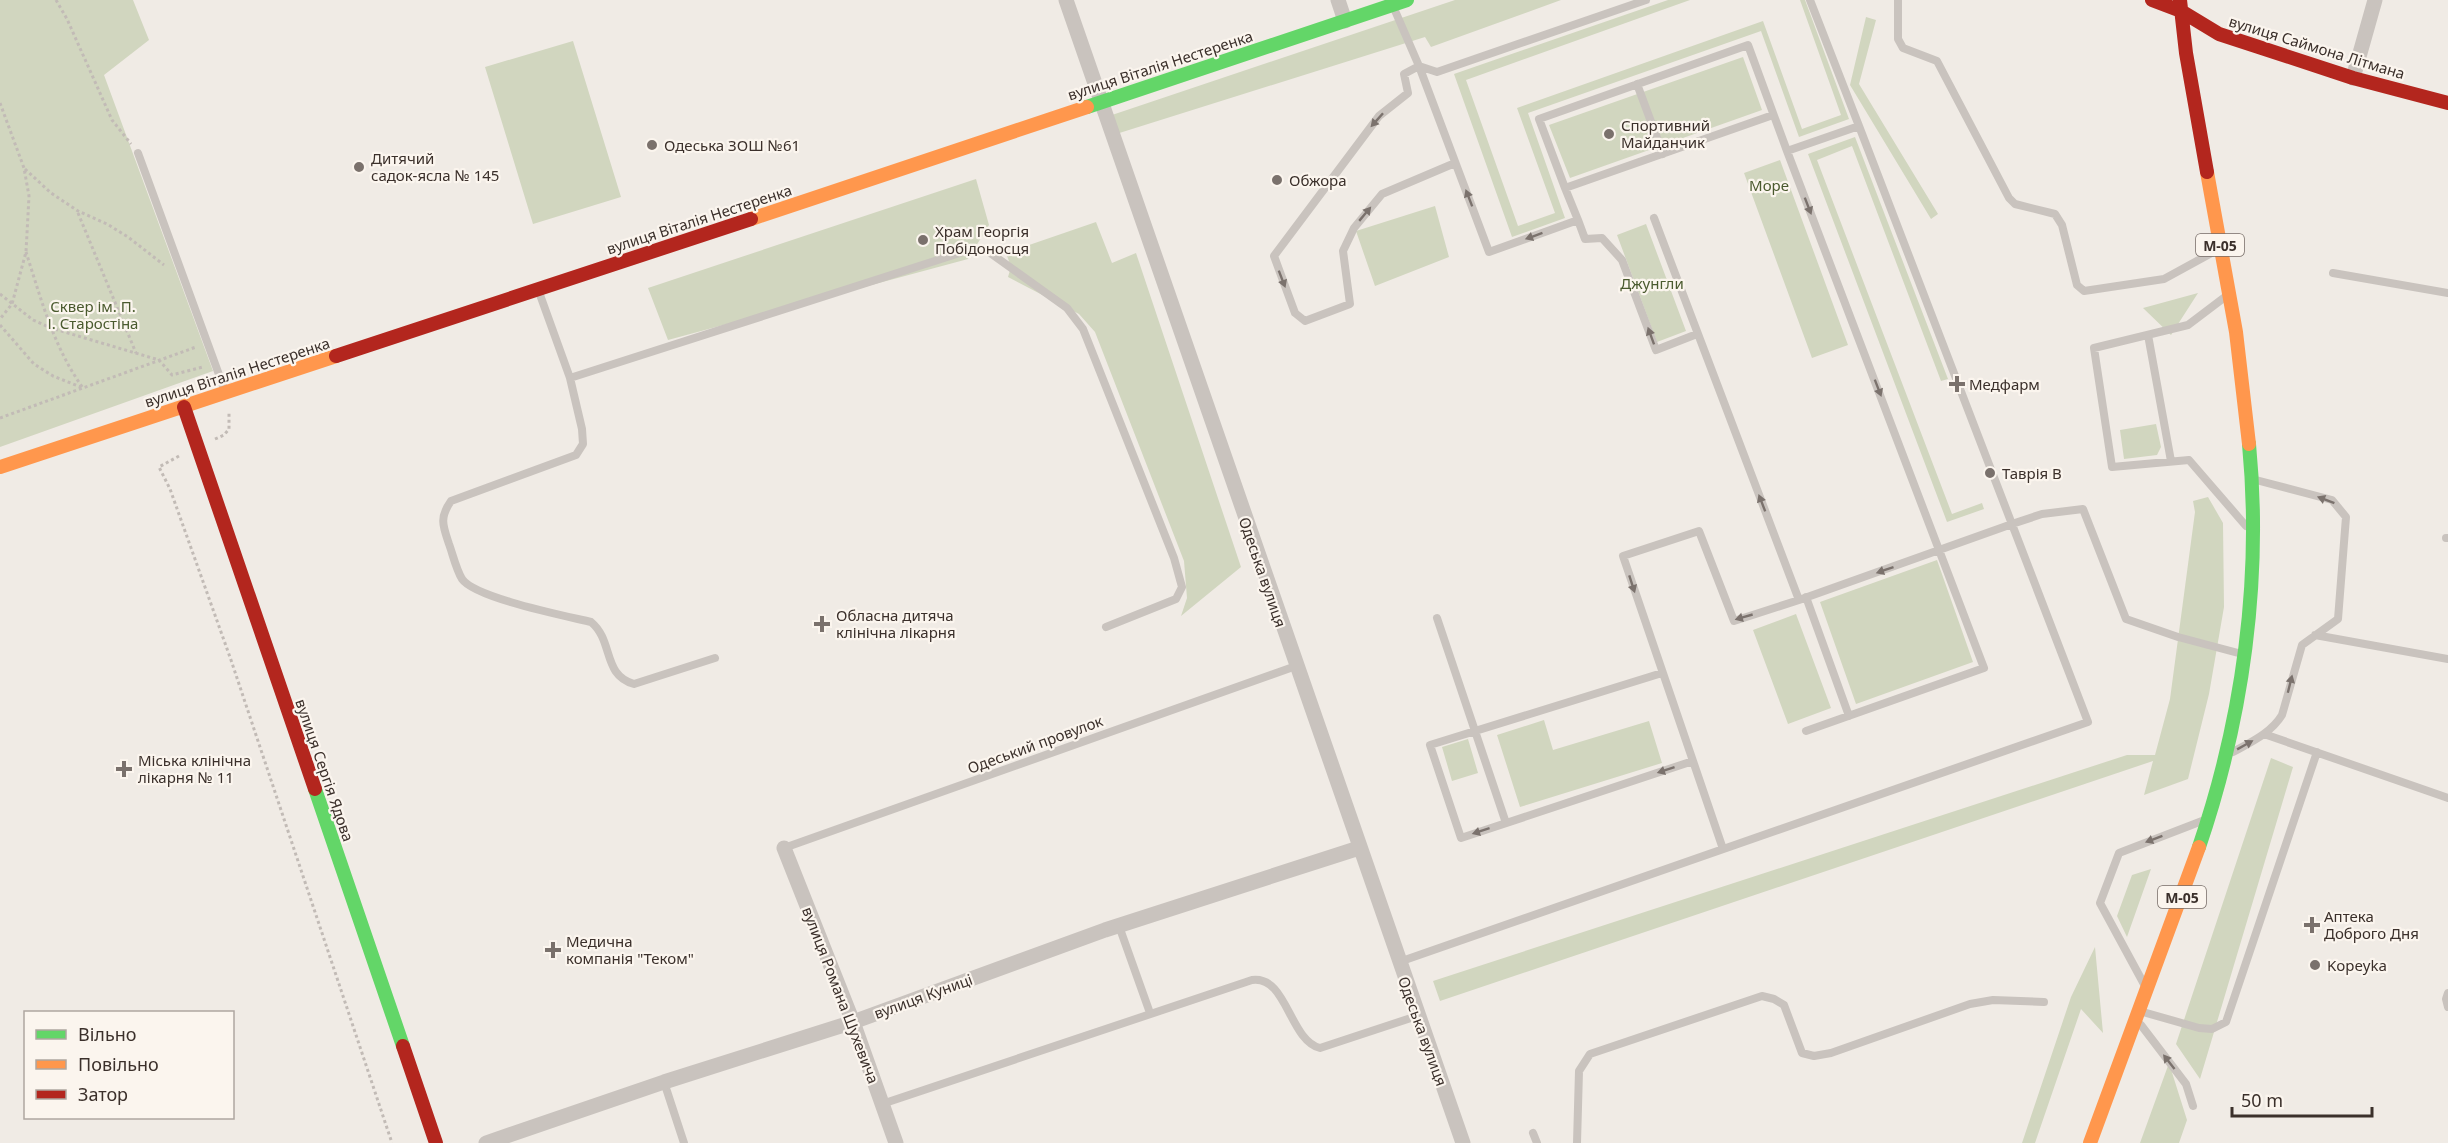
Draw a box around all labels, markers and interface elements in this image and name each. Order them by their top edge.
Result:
street label: вулиця Саймона Літмана [2227,11,2407,83]
street label: вулиця Віталія Нестеренка [1065,26,1255,104]
one-way arrow [1371,112,1384,127]
place label: Спортивний Майданчик [1621,115,1710,152]
marker: Спортивний Майданчик [1602,127,1616,141]
place label: Одеська ЗОШ №61 [664,135,800,155]
marker: Одеська ЗОШ №61 [645,138,659,152]
place label: Дитячий садок-ясла № 145 [371,148,499,185]
marker: Дитячий садок-ясла № 145 [352,160,366,174]
place label: Обжора [1289,170,1347,190]
marker: Обжора [1270,173,1284,187]
park label: Море [1749,175,1789,195]
street label: вулиця Віталія Нестеренка [604,180,794,258]
one-way arrow [1463,189,1473,207]
one-way arrow [1803,197,1813,215]
one-way arrow [1359,206,1372,222]
place label: Храм Георгія Побідоносця [935,221,1029,258]
one-way arrow [1525,232,1543,242]
marker: Храм Георгія Побідоносця [916,233,930,247]
road number: М-05 [2196,234,2244,256]
one-way arrow [1278,270,1288,288]
park label: Джунгли [1620,273,1684,293]
park label: Сквер ім. П. І. Старостіна [48,296,138,333]
one-way arrow [1645,327,1655,345]
street label: вулиця Віталія Нестеренка [142,333,332,411]
place label: Медфарм [1969,374,2040,394]
marker: Медфарм [1950,377,1964,391]
one-way arrow [1873,379,1883,397]
place label: Таврія В [2002,463,2062,483]
marker: Таврія В [1983,466,1997,480]
one-way arrow [1757,494,1766,512]
one-way arrow [2317,494,2335,504]
street label: Одеська вулиця [1235,514,1291,630]
one-way arrow [1876,565,1894,575]
one-way arrow [1628,575,1638,593]
place label: Обласна дитяча клінічна лікарня [836,605,956,642]
one-way arrow [1735,613,1753,623]
marker: Обласна дитяча клінічна лікарня [813,615,831,633]
one-way arrow [2285,675,2295,694]
street label: вулиця Сергія Ядова [291,696,359,844]
street label: Одеський провулок [965,710,1105,778]
one-way arrow [2237,740,2254,750]
place label: Міська клінічна лікарня № 11 [138,750,251,787]
marker: Міська клінічна лікарня № 11 [115,760,133,778]
one-way arrow [1657,766,1675,775]
one-way arrow [1472,827,1490,836]
one-way arrow [2145,834,2163,844]
road number: М-05 [2158,886,2206,908]
street label: вулиця Романа Шухевича [798,904,884,1086]
place label: Аптека Доброго Дня [2324,906,2419,943]
marker: Аптека Доброго Дня [2305,918,2319,932]
place label: Медична компанія "Теком" [566,931,694,968]
marker: Медична компанія "Теком" [544,941,562,959]
place label: Kopeyka [2327,955,2387,975]
marker: Kopeyka [2308,958,2322,972]
street label: вулиця Куниці [871,969,975,1023]
street label: Одеська вулиця [1394,973,1452,1089]
legend [24,1011,234,1119]
text: Вільно [78,1022,136,1046]
text: Повільно [78,1052,159,1076]
one-way arrow [2164,1055,2176,1070]
scale bar [2232,1080,2372,1118]
text: Затор [78,1082,128,1106]
text: 50 m [2241,1088,2283,1112]

